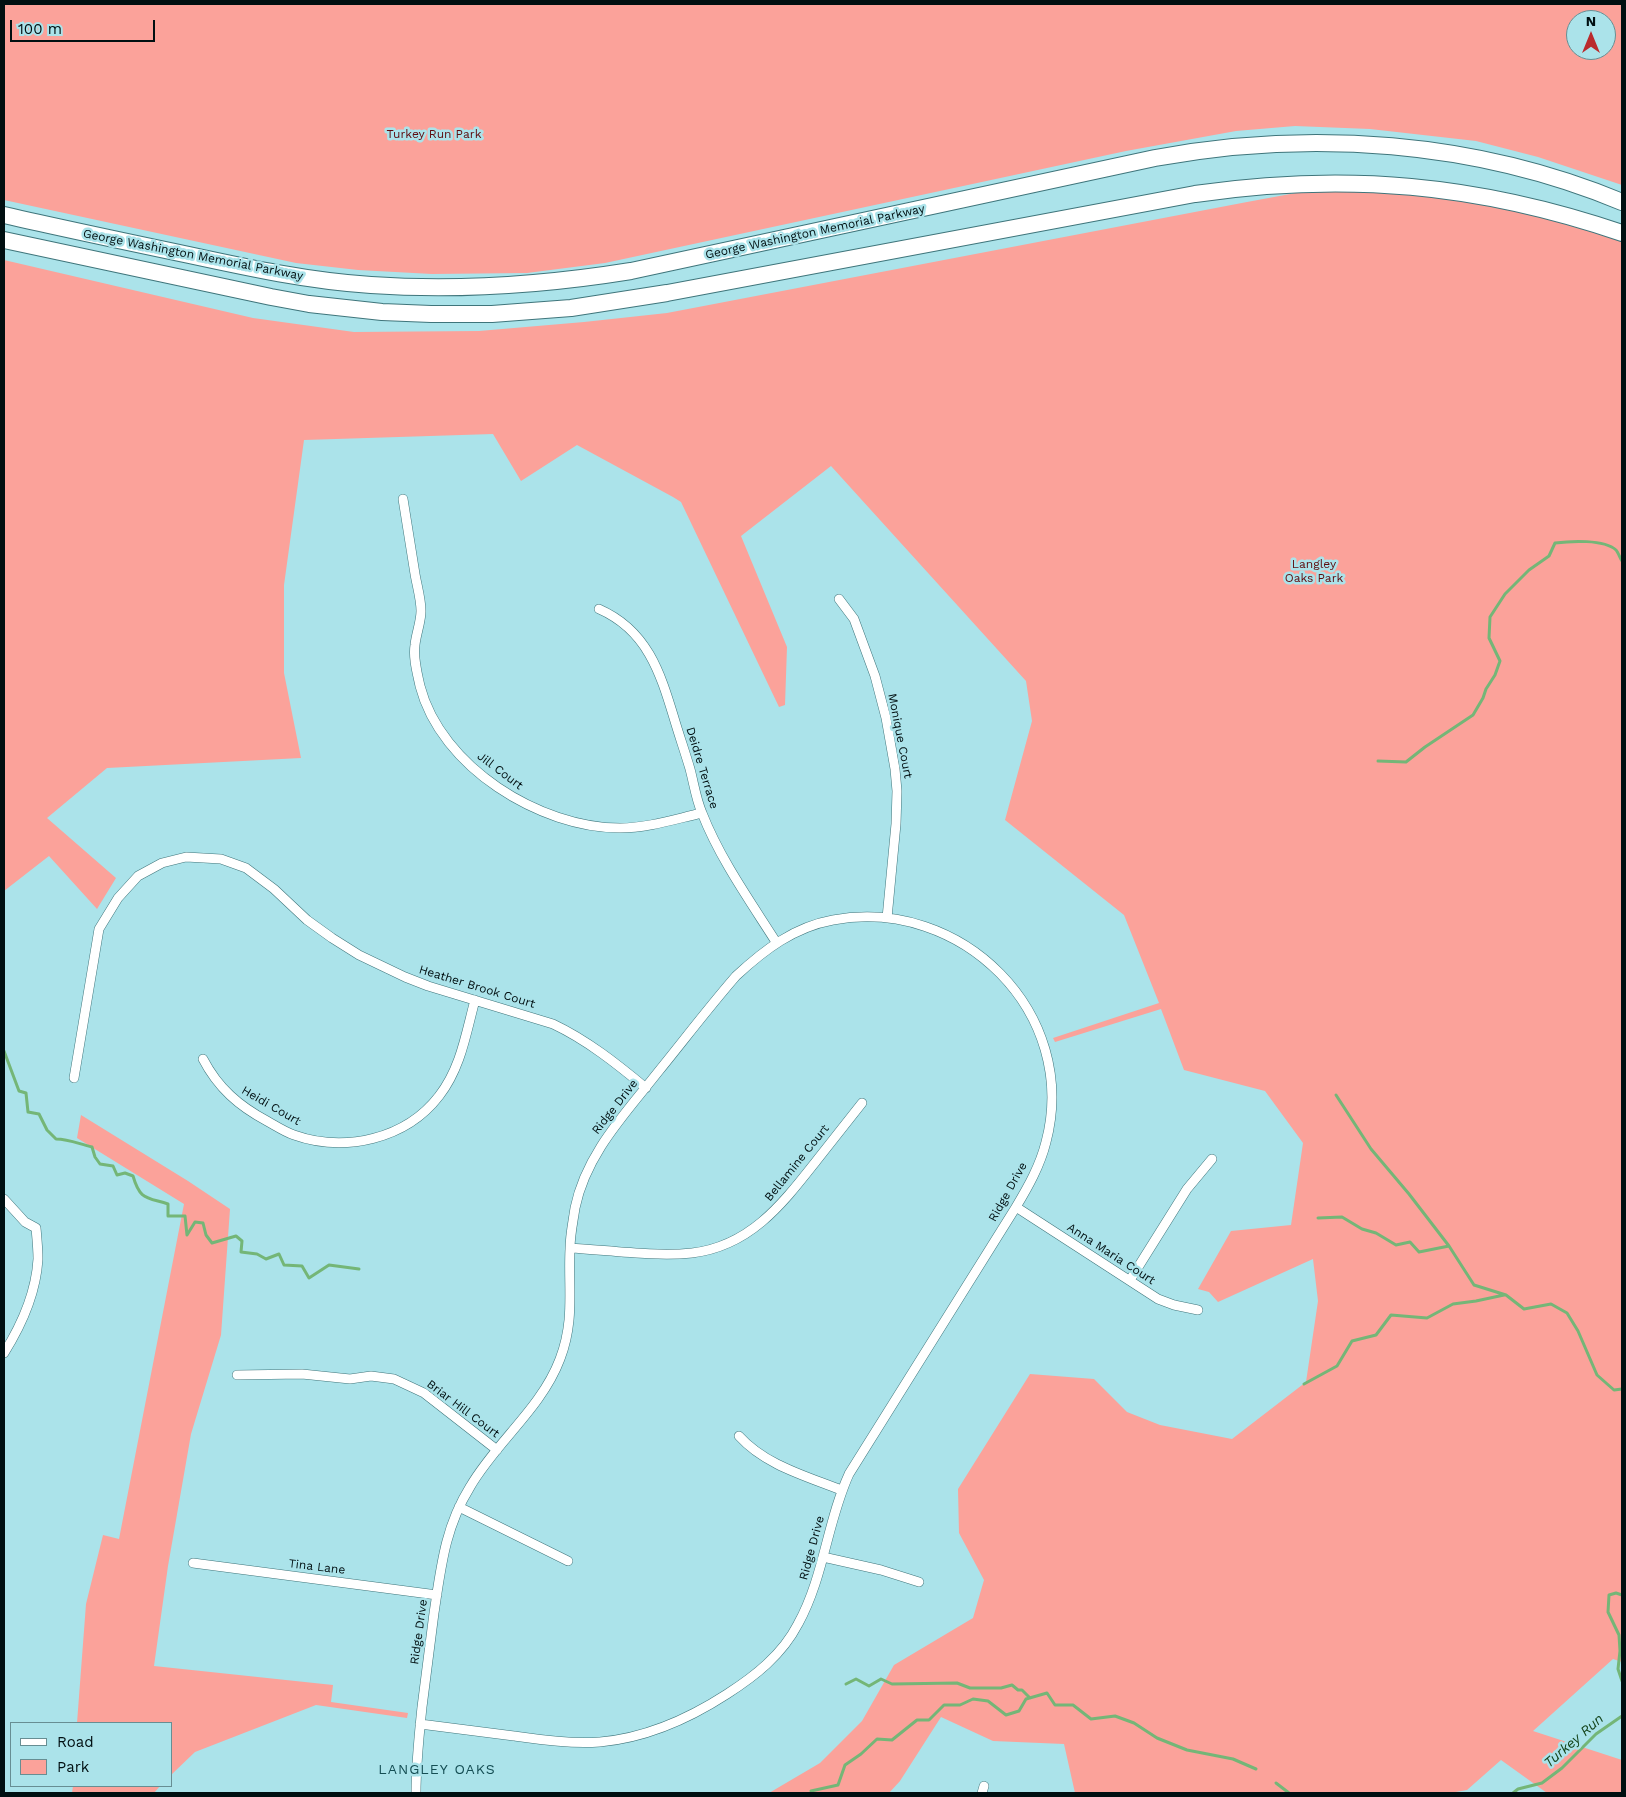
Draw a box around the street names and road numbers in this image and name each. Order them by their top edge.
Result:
street label: George Washington Memorial Parkway [704,202,926,262]
street label: George Washington Memorial Parkway [82,227,304,283]
street label: Monique Court [885,692,915,780]
street label: Deidre Terrace [683,725,721,811]
street label: Jill Court [474,749,526,793]
street label: Heather Brook Court [417,962,537,1012]
street label: Ridge Drive [589,1077,641,1137]
street label: Heidi Court [239,1083,303,1129]
street label: Bellamine Court [762,1122,832,1204]
street label: Ridge Drive [986,1160,1030,1224]
street label: Anna Maria Court [1064,1220,1158,1288]
street label: Briar Hill Court [424,1377,502,1441]
street label: Ridge Drive [797,1514,827,1582]
street label: Tina Lane [288,1556,346,1578]
street label: Ridge Drive [407,1598,431,1666]

